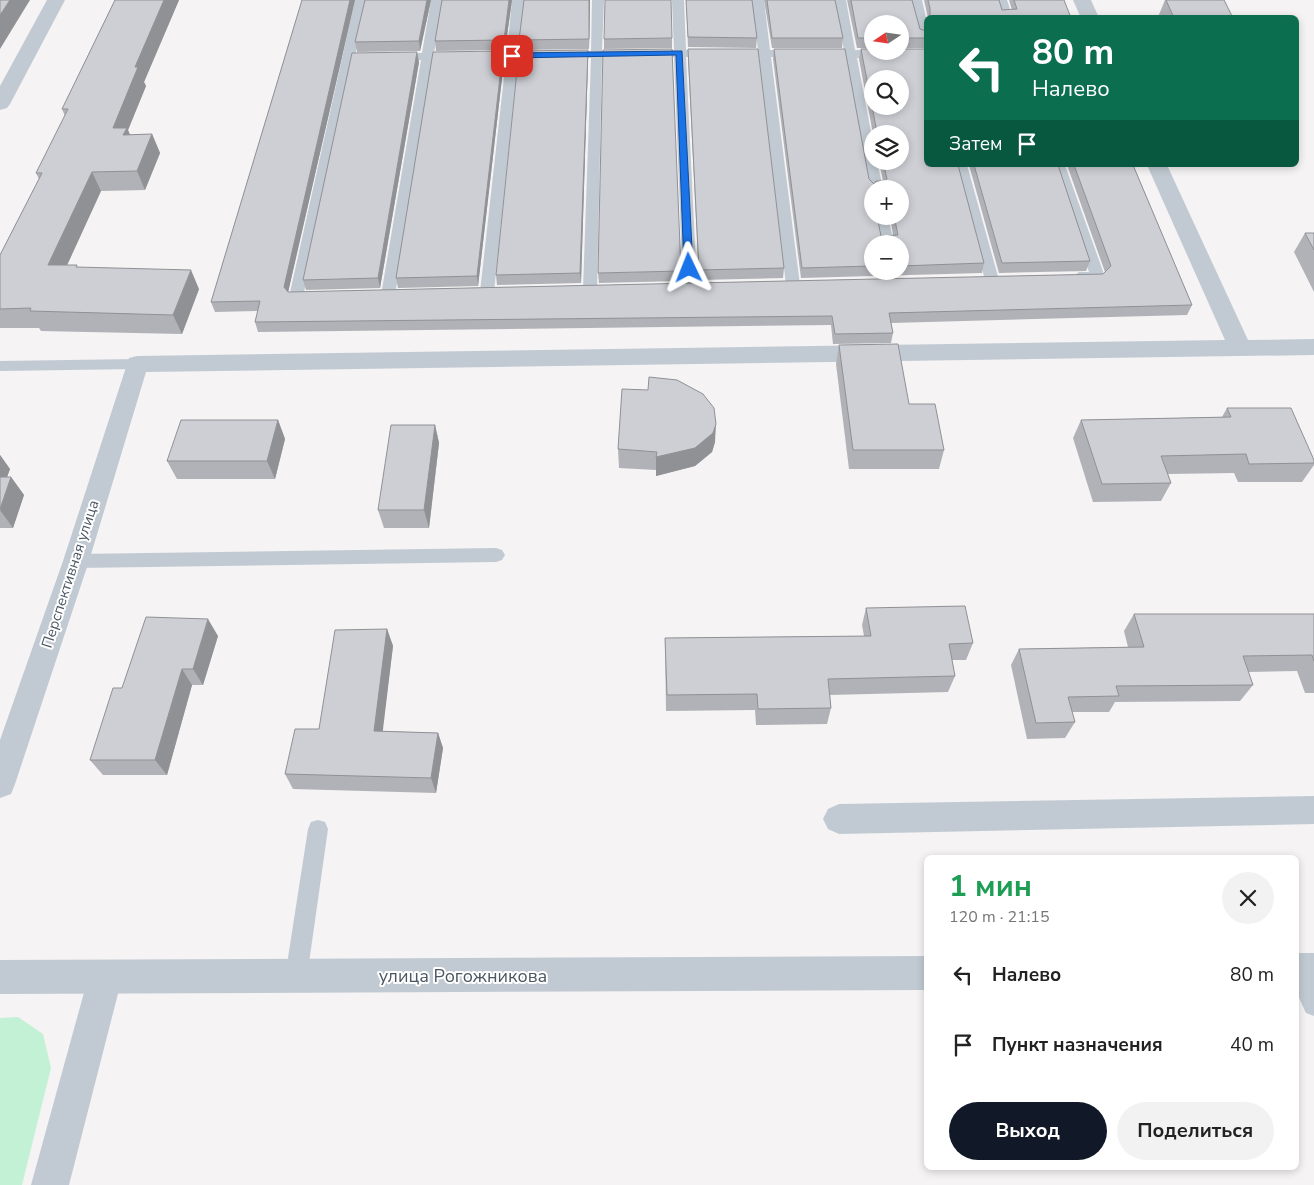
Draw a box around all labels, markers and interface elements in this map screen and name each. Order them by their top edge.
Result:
north arrow [864,15,909,60]
map controls [864,15,909,280]
text: 80 m [1032,29,1114,76]
pin [491,35,533,77]
icon: left [949,35,1014,100]
icon: arrive [498,42,526,70]
button: search [864,70,909,115]
text: Налево [1032,74,1110,104]
button: layers [864,125,909,170]
icon: arrive [1013,130,1041,158]
text: Затем [949,131,1003,157]
button: + [864,180,909,225]
button: − [864,235,909,280]
position arrow [662,241,714,293]
street label: Перспективная улица [37,497,103,651]
text: 1 мин [949,866,1032,907]
button: close [1222,872,1274,924]
text: 120 m · 21:15 [949,906,1050,928]
icon: left [949,961,977,989]
text: Налево [992,962,1061,988]
text: 80 m [1230,962,1274,988]
street label: улица Рогожникова [379,964,547,988]
icon: arrive [949,1031,977,1059]
text: Пункт назначения [992,1032,1163,1058]
text: 40 m [1230,1032,1274,1058]
button: Выход [949,1102,1107,1160]
button: Поделиться [1117,1102,1274,1160]

